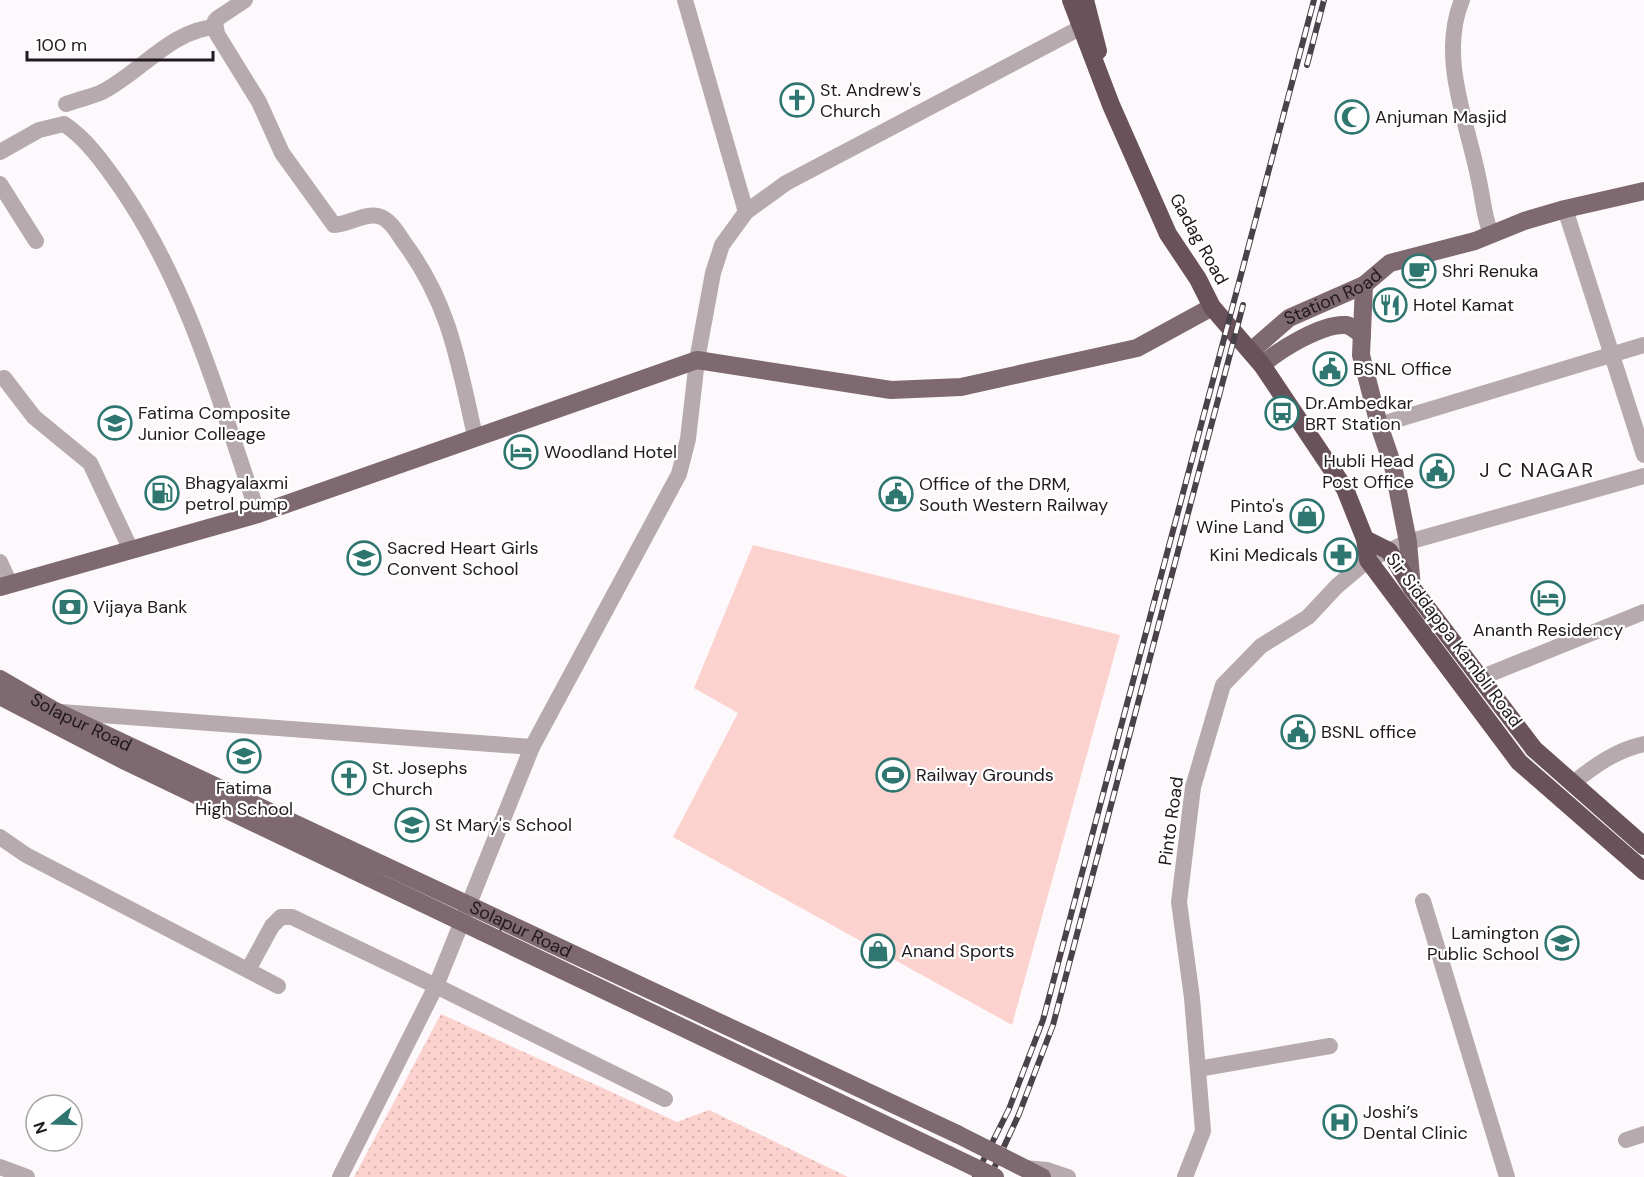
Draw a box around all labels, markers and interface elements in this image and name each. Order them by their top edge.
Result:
scale bar [27,24,213,62]
text: 100 m [36,33,87,57]
place label: St. Andrew's Church [820,78,921,123]
church icon: St. Andrew's Church [779,82,815,118]
mosque icon: Anjuman Masjid [1334,99,1370,135]
place label: Anjuman Masjid [1375,105,1507,129]
street label: Gadag Road [1164,189,1234,289]
cafe icon: Shri Renuka [1401,253,1437,289]
place label: Shri Renuka [1442,259,1538,283]
street label: Station Road [1280,263,1387,331]
restaurant icon: Hotel Kamat [1372,287,1408,323]
place label: Hotel Kamat [1413,293,1514,317]
public building icon: BSNL Office [1312,351,1348,387]
place label: BSNL Office [1353,357,1452,381]
place label: Dr.Ambedkar BRT Station [1305,391,1413,436]
bus stop icon: Dr.Ambedkar BRT Station [1264,395,1300,431]
place label: Fatima Composite Junior Colleage [138,401,291,446]
school or university icon: Fatima Composite Junior Colleage [97,405,133,441]
hotel icon: Woodland Hotel [503,434,539,470]
place label: Woodland Hotel [544,440,677,464]
place label: Hubli Head Post Office [1322,449,1414,494]
public building icon: Hubli Head Post Office [1419,453,1455,489]
district label: J C NAGAR [1479,457,1595,483]
place label: Bhagyalaxmi petrol pump [185,471,288,516]
place label: Office of the DRM, South Western Railway [919,472,1108,517]
fuel station icon: Bhagyalaxmi petrol pump [144,475,180,511]
public building icon: Office of the DRM, South Western Railway [878,476,914,512]
place label: Pinto's Wine Land [1196,494,1284,539]
shop icon: Pinto's Wine Land [1289,498,1325,534]
place label: Sacred Heart Girls Convent School [387,536,539,581]
pharmacy icon: Kini Medicals [1323,537,1359,573]
school or university icon: Sacred Heart Girls Convent School [346,540,382,576]
place label: Kini Medicals [1210,543,1318,567]
street label: Sir Siddappa Kambli Road [1380,548,1528,732]
hotel icon: Ananth Residency [1530,580,1566,616]
bank icon: Vijaya Bank [52,589,88,625]
place label: Vijaya Bank [93,595,187,619]
place label: Ananth Residency [1473,618,1623,642]
street label: Solapur Road [26,687,136,757]
public building icon: BSNL office [1280,714,1316,750]
place label: BSNL office [1321,720,1416,744]
school or university icon: Fatima High School [226,738,262,774]
place label: St. Josephs Church [372,756,467,801]
sports icon: Railway Grounds [875,757,911,793]
church icon: St. Josephs Church [331,760,367,796]
place label: Railway Grounds [916,763,1054,787]
street label: Pinto Road [1153,775,1189,867]
place label: Fatima High School [195,776,293,821]
school or university icon: St Mary's School [394,807,430,843]
place label: St Mary's School [435,813,572,837]
street label: Solapur Road [466,895,576,964]
place label: Lamington Public School [1427,921,1539,966]
school or university icon: Lamington Public School [1544,925,1580,961]
shop icon: Anand Sports [860,933,896,969]
place label: Anand Sports [901,939,1015,963]
north arrow [24,1093,84,1153]
place label: Joshi’s Dental Clinic [1363,1100,1468,1145]
hospital icon: Joshi’s Dental Clinic [1322,1104,1358,1140]
text: N [28,1119,52,1137]

